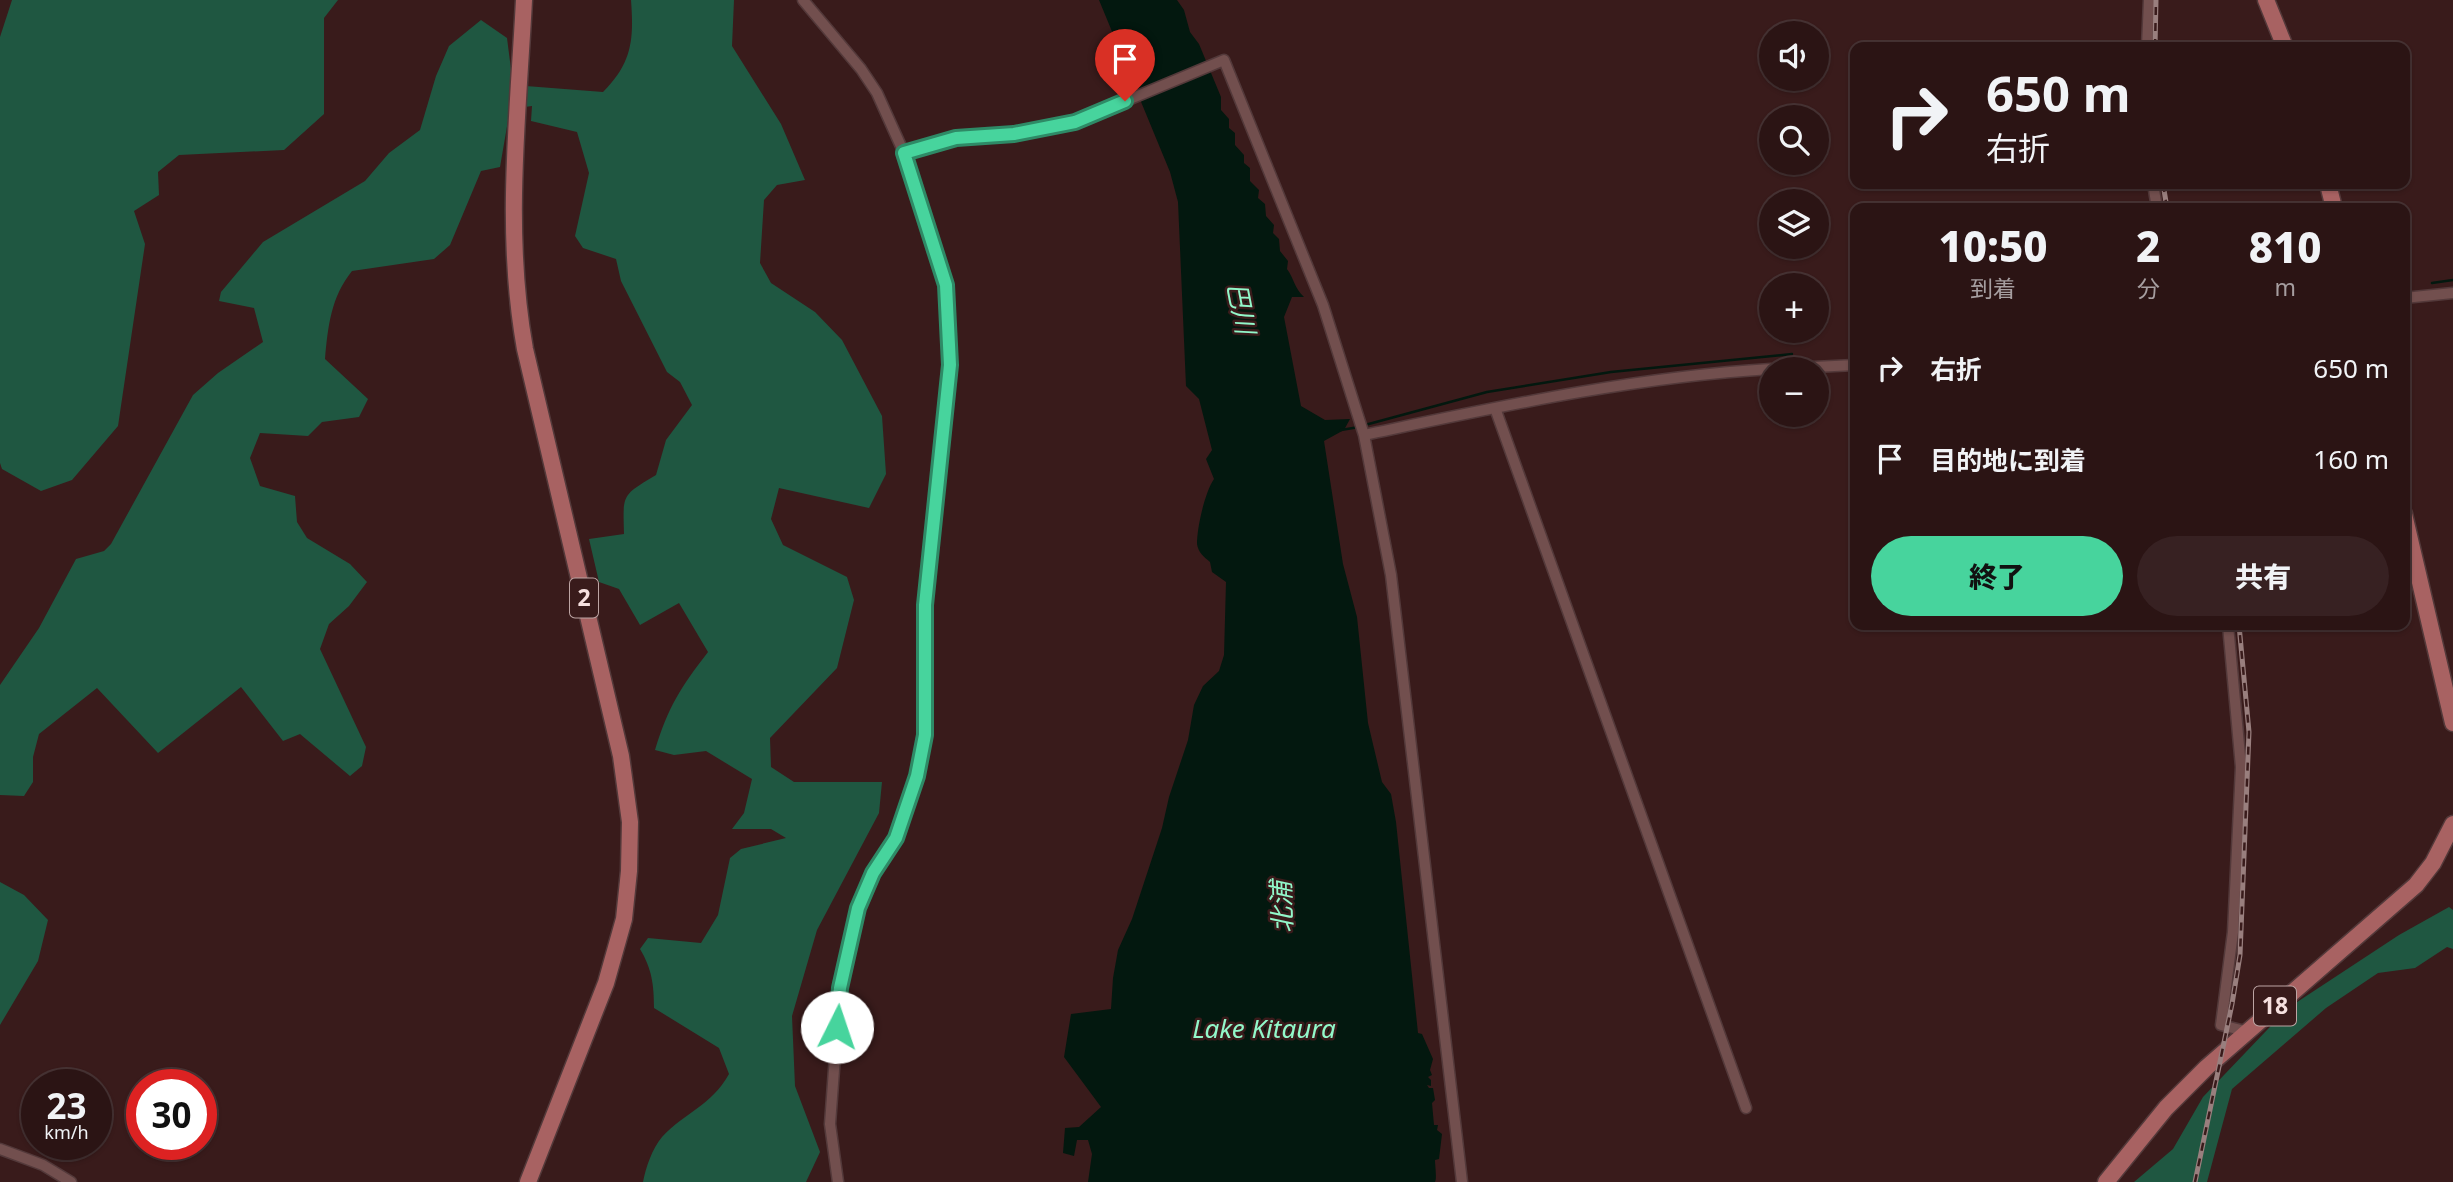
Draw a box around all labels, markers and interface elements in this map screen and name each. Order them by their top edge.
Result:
map controls [1759,21,1829,427]
button: sound [1759,21,1829,91]
pin [1095,29,1155,101]
icon: arrive [1106,40,1144,78]
text: 650 m [1986,60,2131,126]
icon: right [1871,70,1962,161]
button: search [1759,105,1829,175]
text: 右折 [1986,126,2050,169]
button: layers [1759,189,1829,259]
text: 10:50 [1938,217,2048,274]
text: 2 [2136,217,2160,274]
text: 810 [2249,218,2322,275]
text: m [2274,271,2296,303]
text: 到着 [1970,272,2016,304]
text: 分 [2137,272,2160,304]
button: + [1759,273,1829,343]
water label: 巴川 [1219,279,1265,340]
icon: right [1871,349,1909,387]
text: 650 m [2313,350,2389,386]
text: 右折 [1930,351,1982,387]
button: − [1759,357,1829,427]
icon: arrive [1871,440,1909,478]
text: 160 m [2313,441,2389,477]
text: 目的地に到着 [1930,442,2086,478]
button: 終了 [1871,536,2123,616]
button: 共有 [2137,536,2389,616]
road number: 2 [570,578,598,618]
water label: 北浦 [1262,876,1300,934]
road number: 18 [2254,987,2296,1026]
position arrow [800,990,874,1064]
water label: Lake Kitaura [1192,1010,1336,1046]
speed limit sign: 30 [126,1069,217,1160]
text: 23 [46,1082,87,1129]
text: km/h [44,1120,89,1144]

